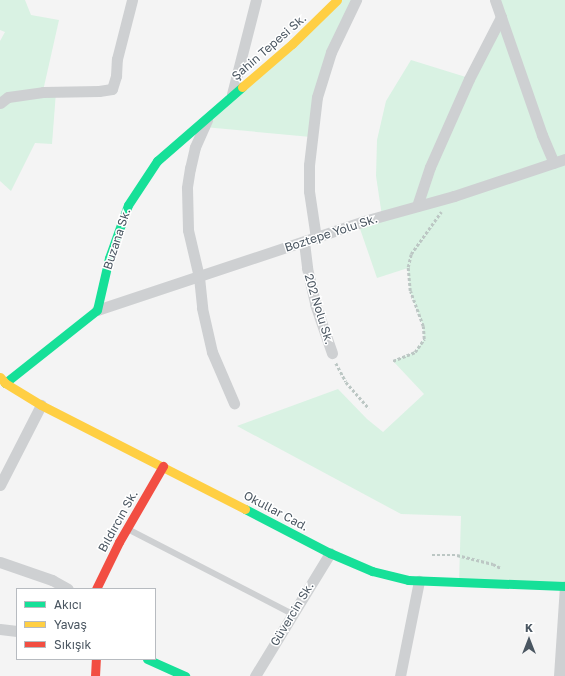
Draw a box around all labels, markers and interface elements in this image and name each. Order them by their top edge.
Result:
street label: Şahin Tepesi Sk. [229,11,309,83]
street label: Buzana Sk. [100,207,134,271]
street label: Boztepe Yolu Sk. [283,211,379,255]
street label: 202 Nolu Sk. [301,272,337,346]
street label: Bıldırcın Sk. [95,488,141,554]
street label: Okullar Cad. [241,488,311,534]
street label: Güvercin Sk. [267,579,317,649]
legend [16,588,156,660]
text: Akıcı [54,597,82,612]
text: Yavaş [54,617,87,632]
north arrow [509,620,549,660]
text: K [525,621,533,634]
text: Sıkışık [54,637,91,652]

